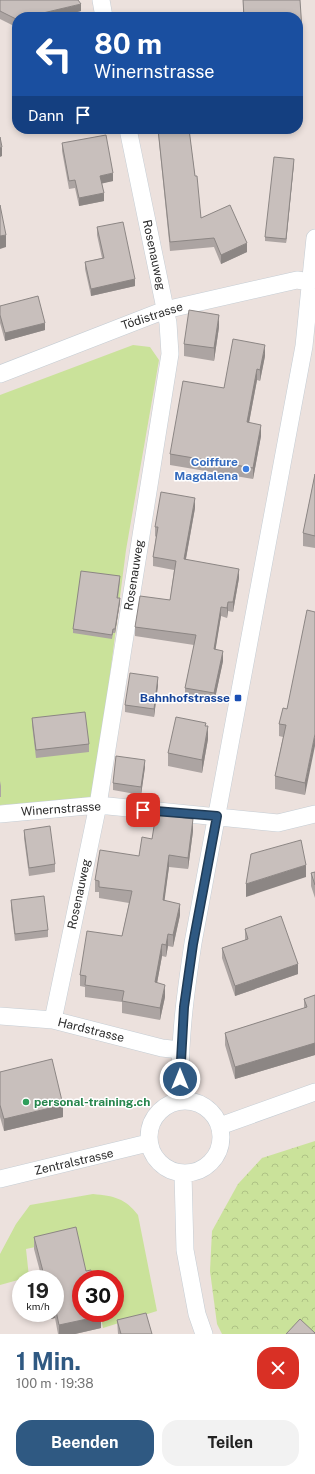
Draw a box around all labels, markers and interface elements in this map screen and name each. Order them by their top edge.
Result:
text: 80 m [94,27,162,60]
icon: left [28,28,80,80]
text: Winernstrasse [94,61,215,82]
icon: arrive [72,104,94,126]
text: Dann [28,107,64,124]
street label: Rosenauweg [140,219,168,291]
street label: Tödistrasse [119,299,185,333]
place label: Coiffure Magdalena [174,455,238,483]
marker: Coiffure Magdalena [241,464,251,474]
street label: Rosenauweg [121,539,147,611]
place label: Bahnhofstrasse [140,691,230,705]
marker: Bahnhofstrasse [233,693,243,703]
pin [126,793,160,827]
street label: Winernstrasse [20,799,102,819]
icon: arrive [132,799,154,821]
street label: Rosenauweg [65,858,93,930]
street label: Hardstrasse [56,1015,126,1045]
position arrow [159,1058,201,1100]
place label: personal-training.ch [34,1095,150,1109]
marker: personal-training.ch [21,1097,31,1107]
street label: Zentralstrasse [33,1146,115,1178]
speed limit sign: 30 [72,1270,124,1322]
text: 19 [27,1279,49,1303]
text: km/h [26,1300,50,1312]
text: 1 Min. [16,1347,81,1375]
button: close [257,1347,299,1389]
text: 100 m · 19:38 [16,1376,94,1391]
button: Beenden [16,1420,154,1466]
button: Teilen [162,1420,299,1466]

